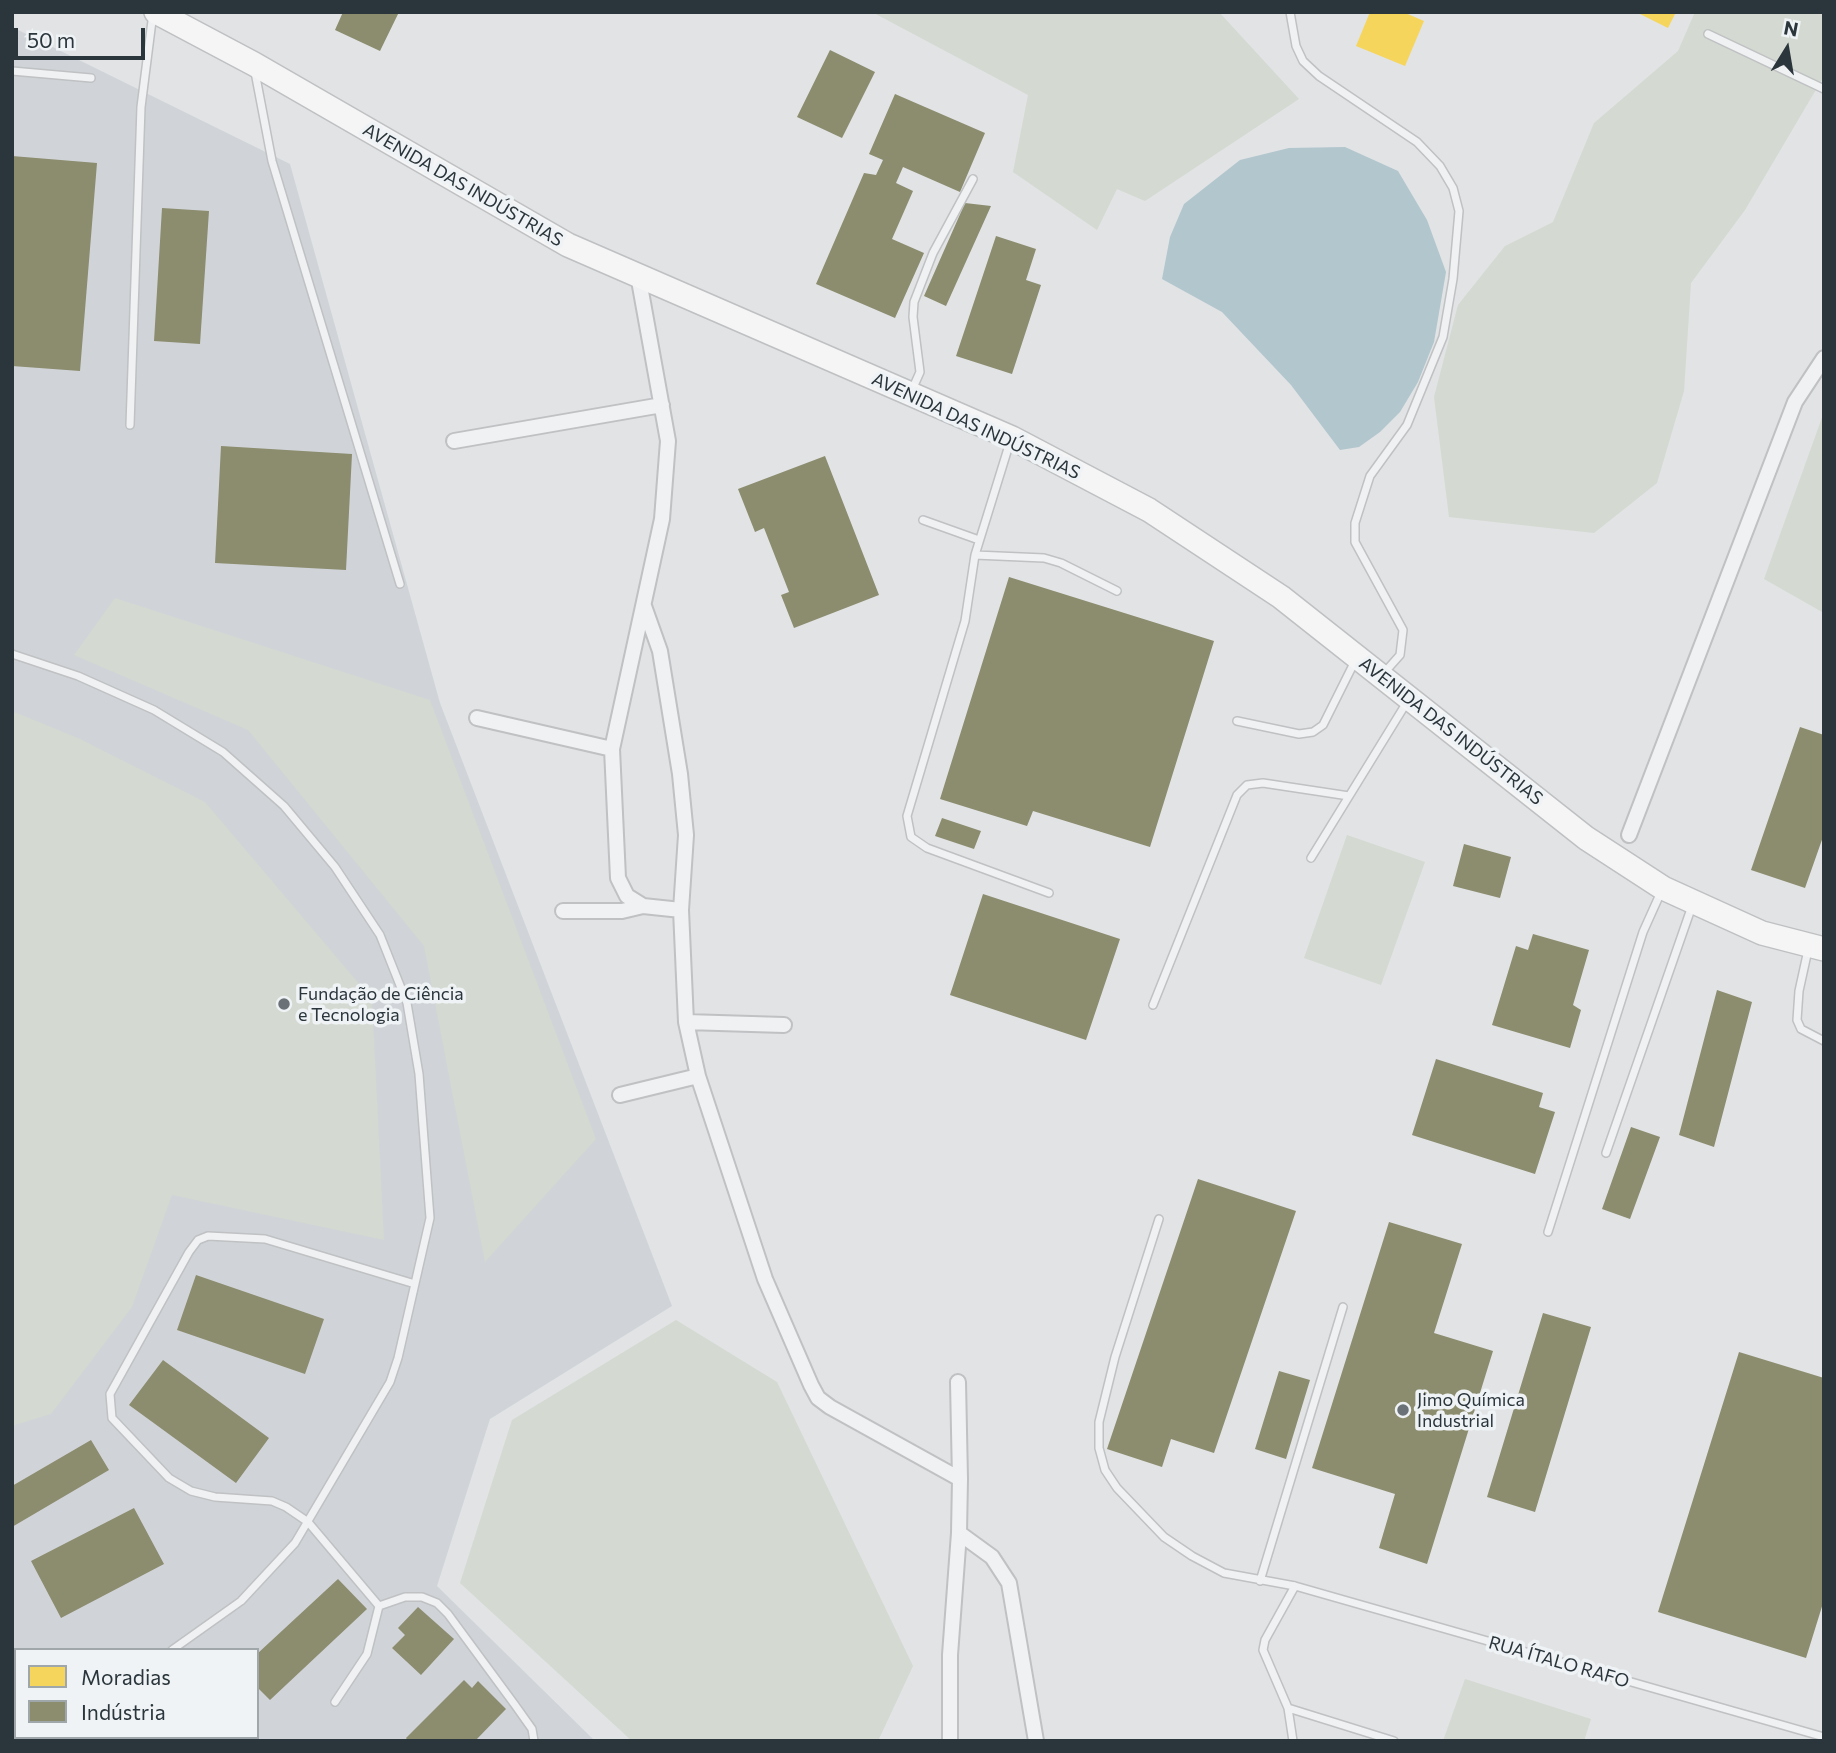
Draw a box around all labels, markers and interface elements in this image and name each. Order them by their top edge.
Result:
scale bar [18,14,149,58]
north arrow [1752,14,1822,84]
text: N [1782,15,1800,41]
text: 50 m [27,27,75,52]
street label: AVENIDA DAS INDÚSTRIAS [359,119,567,251]
street label: AVENIDA DAS INDÚSTRIAS [868,368,1084,484]
street label: AVENIDA DAS INDÚSTRIAS [1355,652,1547,810]
place label: Fundação de Ciência e Tecnologia [298,983,464,1026]
marker: Fundação de Ciência e Tecnologia [276,996,292,1012]
place label: Jimo Química Industrial [1417,1389,1525,1432]
marker: Jimo Química Industrial [1395,1402,1411,1418]
street label: RUA ÍTALO RAFO [1486,1632,1632,1692]
legend [14,1648,259,1739]
text: Moradias [81,1664,171,1689]
text: Indústria [81,1699,166,1724]

